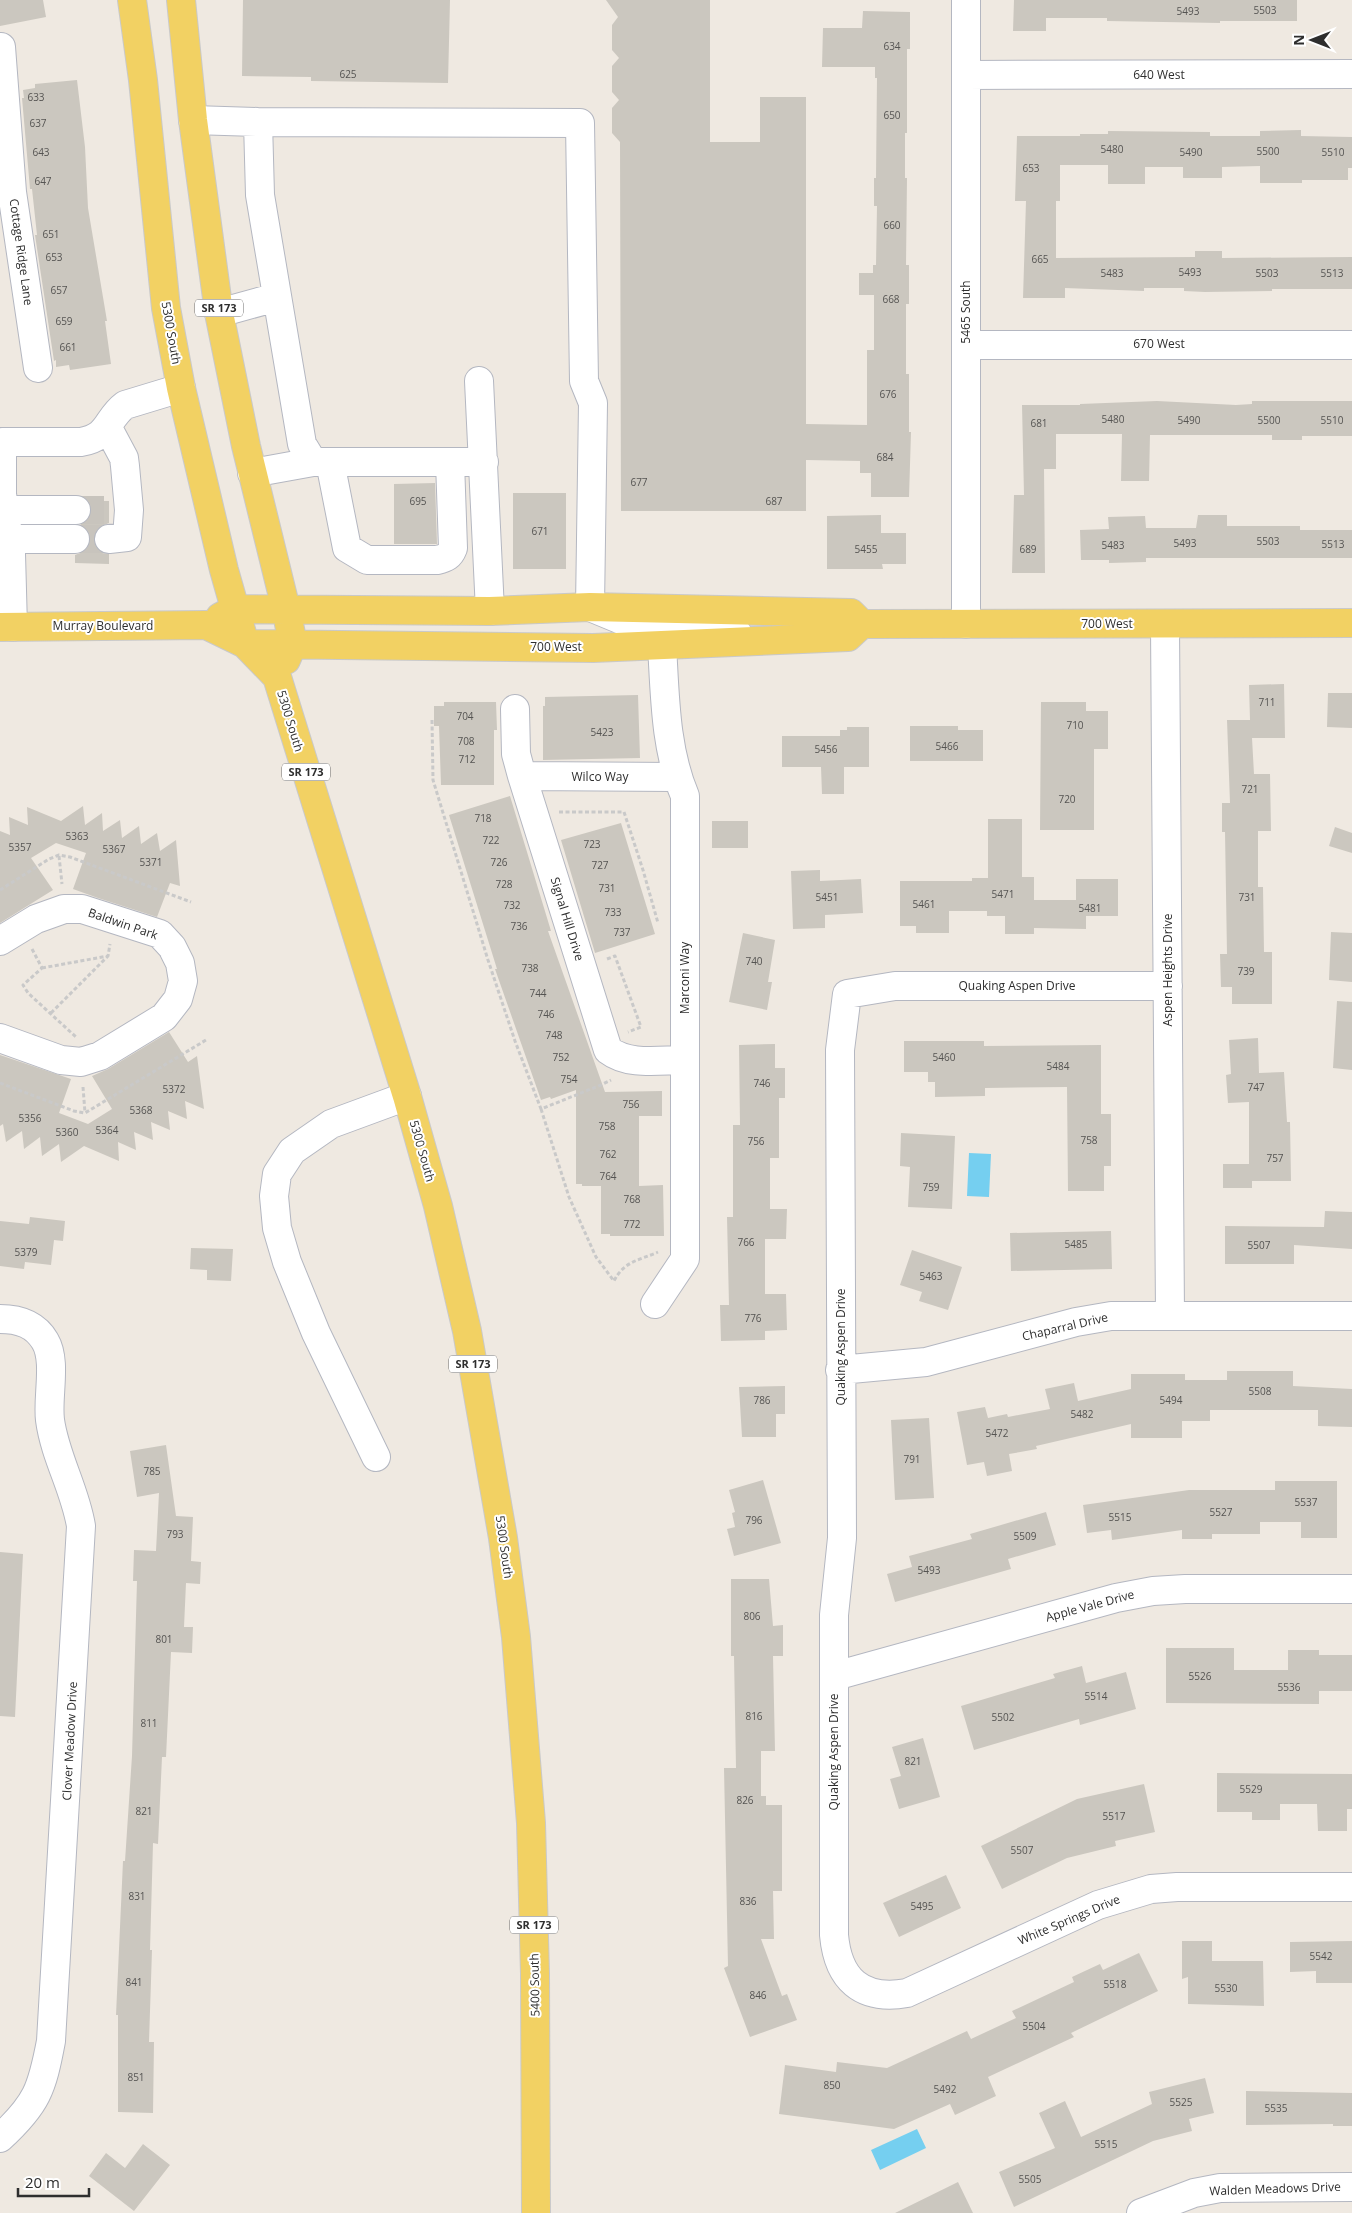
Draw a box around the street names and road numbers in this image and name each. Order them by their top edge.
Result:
street label: 640 West [1133,66,1185,83]
street label: Cottage Ridge Lane [6,197,37,307]
street label: 5465 South [957,280,974,344]
street label: 5300 South [158,300,185,366]
road number: SR 173 [195,300,243,316]
street label: 670 West [1133,335,1185,352]
street label: 700 West [1081,615,1133,632]
street label: Murray Boulevard [53,617,153,634]
street label: 700 West [530,638,582,655]
street label: 5300 South [273,688,308,754]
road number: SR 173 [282,764,330,780]
street label: Wilco Way [572,768,629,785]
street label: Signal Hill Drive [547,875,588,963]
street label: Baldwin Park [86,904,161,944]
street label: Aspen Heights Drive [1159,913,1176,1026]
street label: Marconi Way [676,941,693,1014]
street label: Quaking Aspen Drive [959,977,1076,994]
street label: 5300 South [406,1118,439,1184]
street label: Quaking Aspen Drive [832,1288,849,1405]
street label: Chaparral Drive [1020,1308,1110,1345]
road number: SR 173 [449,1356,497,1372]
street label: 5300 South [492,1514,517,1579]
street label: Apple Vale Drive [1044,1585,1136,1626]
street label: Clover Meadow Drive [58,1681,81,1801]
street label: Quaking Aspen Drive [825,1693,842,1810]
street label: White Springs Drive [1015,1890,1123,1949]
road number: SR 173 [510,1916,558,1934]
street label: 5400 South [525,1953,544,2017]
street label: Walden Meadows Drive [1209,2178,1341,2199]

